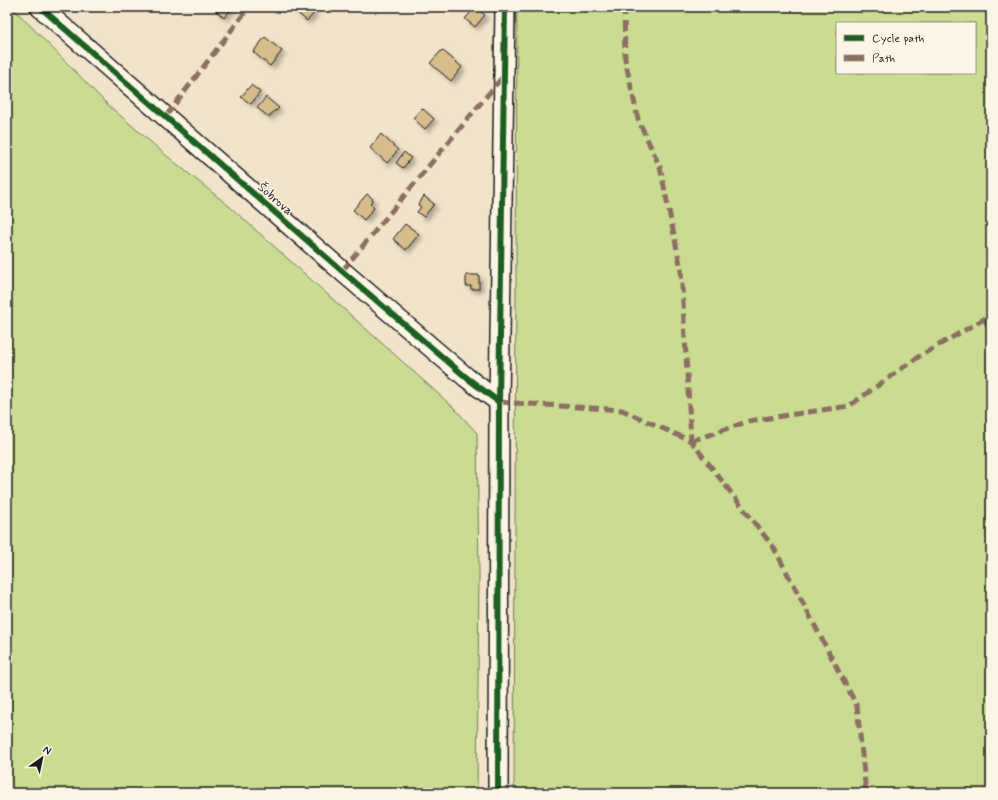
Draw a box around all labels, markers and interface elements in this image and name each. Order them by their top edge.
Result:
legend [836,22,976,74]
text: Cycle path [872,31,924,47]
text: Path [872,51,895,67]
street label: Šobrova [254,179,297,220]
north arrow [22,738,62,778]
text: N [40,743,54,758]

